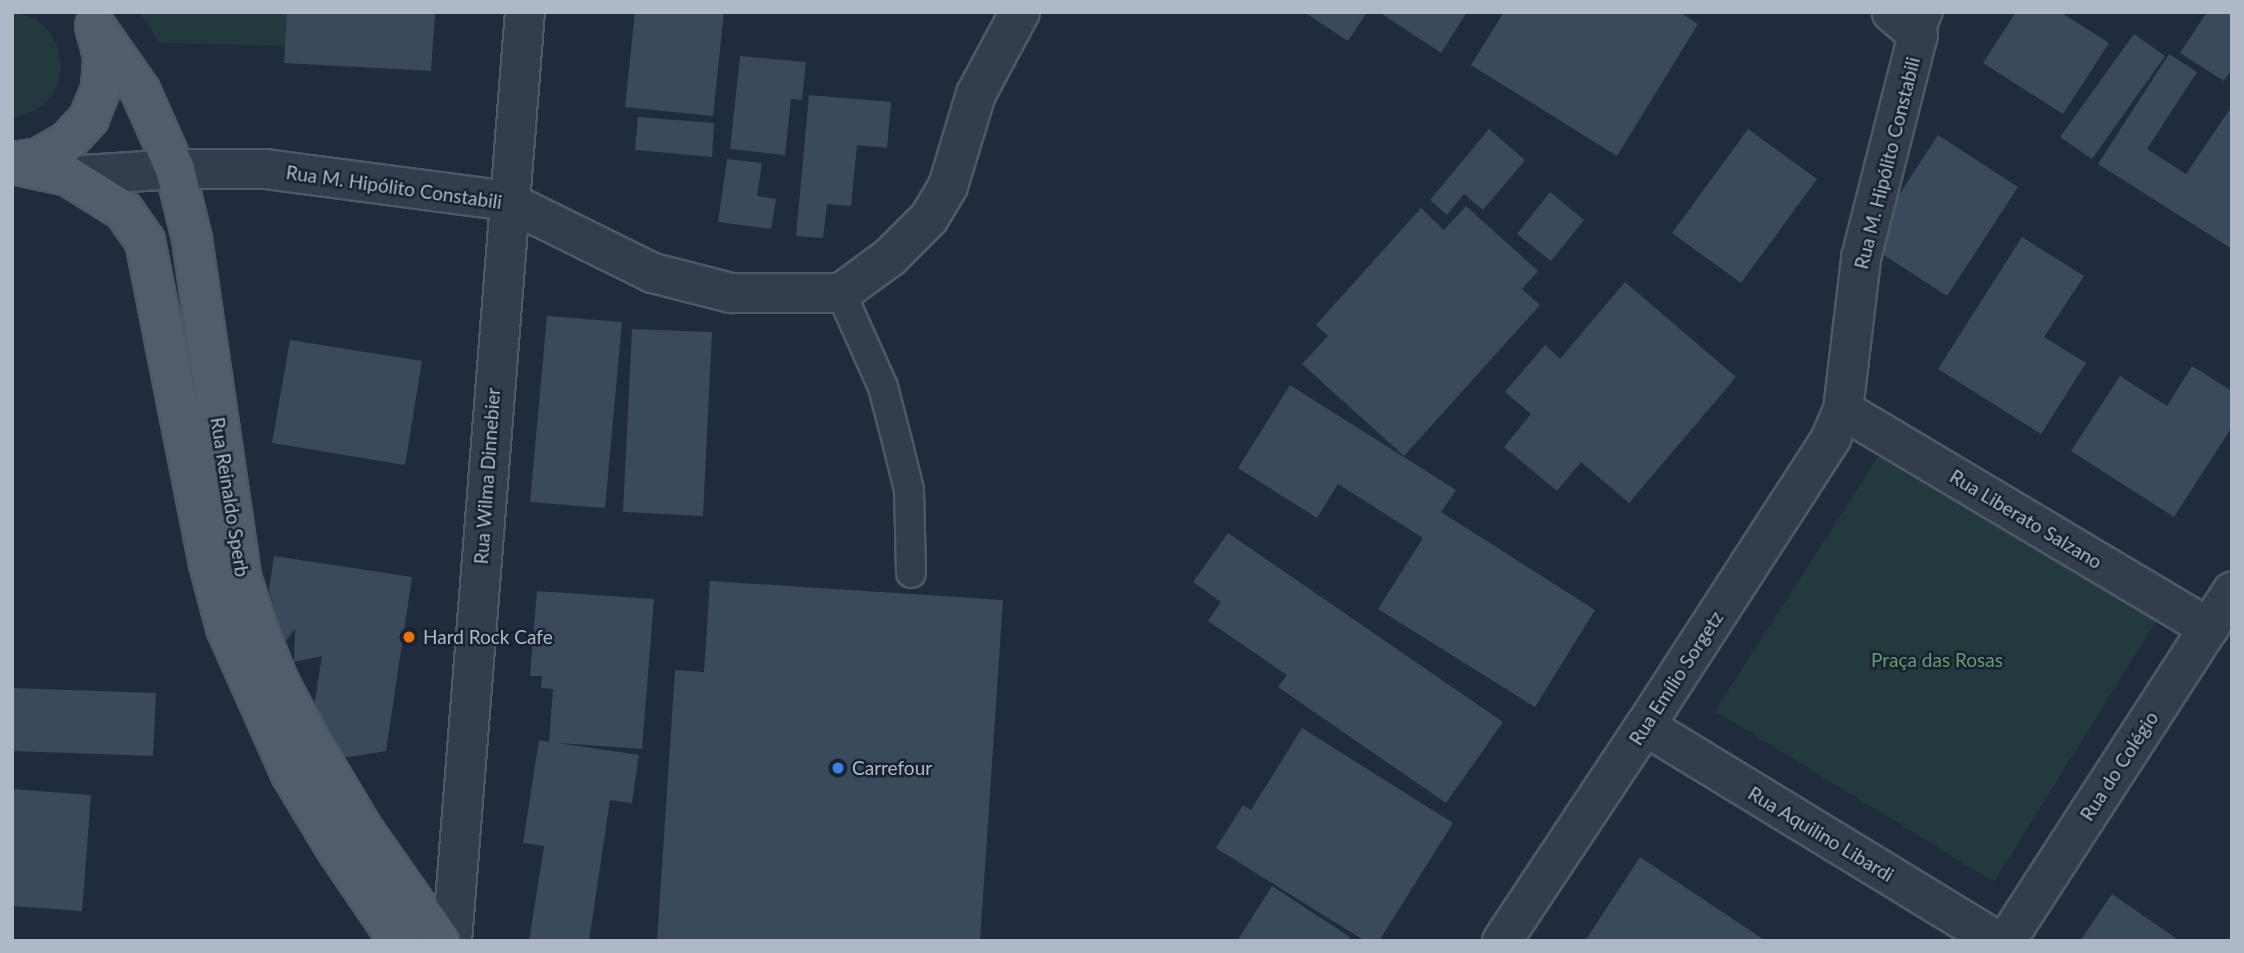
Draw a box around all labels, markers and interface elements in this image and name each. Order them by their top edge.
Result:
street label: Rua M. Hipólito Constabili [1850,55,1924,271]
street label: Rua M. Hipólito Constabili [285,161,503,213]
street label: Rua Wilma Dinnebier [469,387,505,565]
street label: Rua Reinaldo Sperb [206,415,254,579]
street label: Rua Liberato Salzano [1946,465,2106,573]
street label: Rua Emílio Sorgetz [1624,607,1728,749]
place label: Hard Rock Cafe [423,626,553,648]
marker: Hard Rock Cafe [401,629,417,645]
park label: Praça das Rosas [1871,649,2003,671]
street label: Rua do Colégio [2075,707,2163,825]
place label: Carrefour [852,757,932,779]
marker: Carrefour [830,760,846,776]
street label: Rua Aquilino Libardi [1744,781,1898,887]

